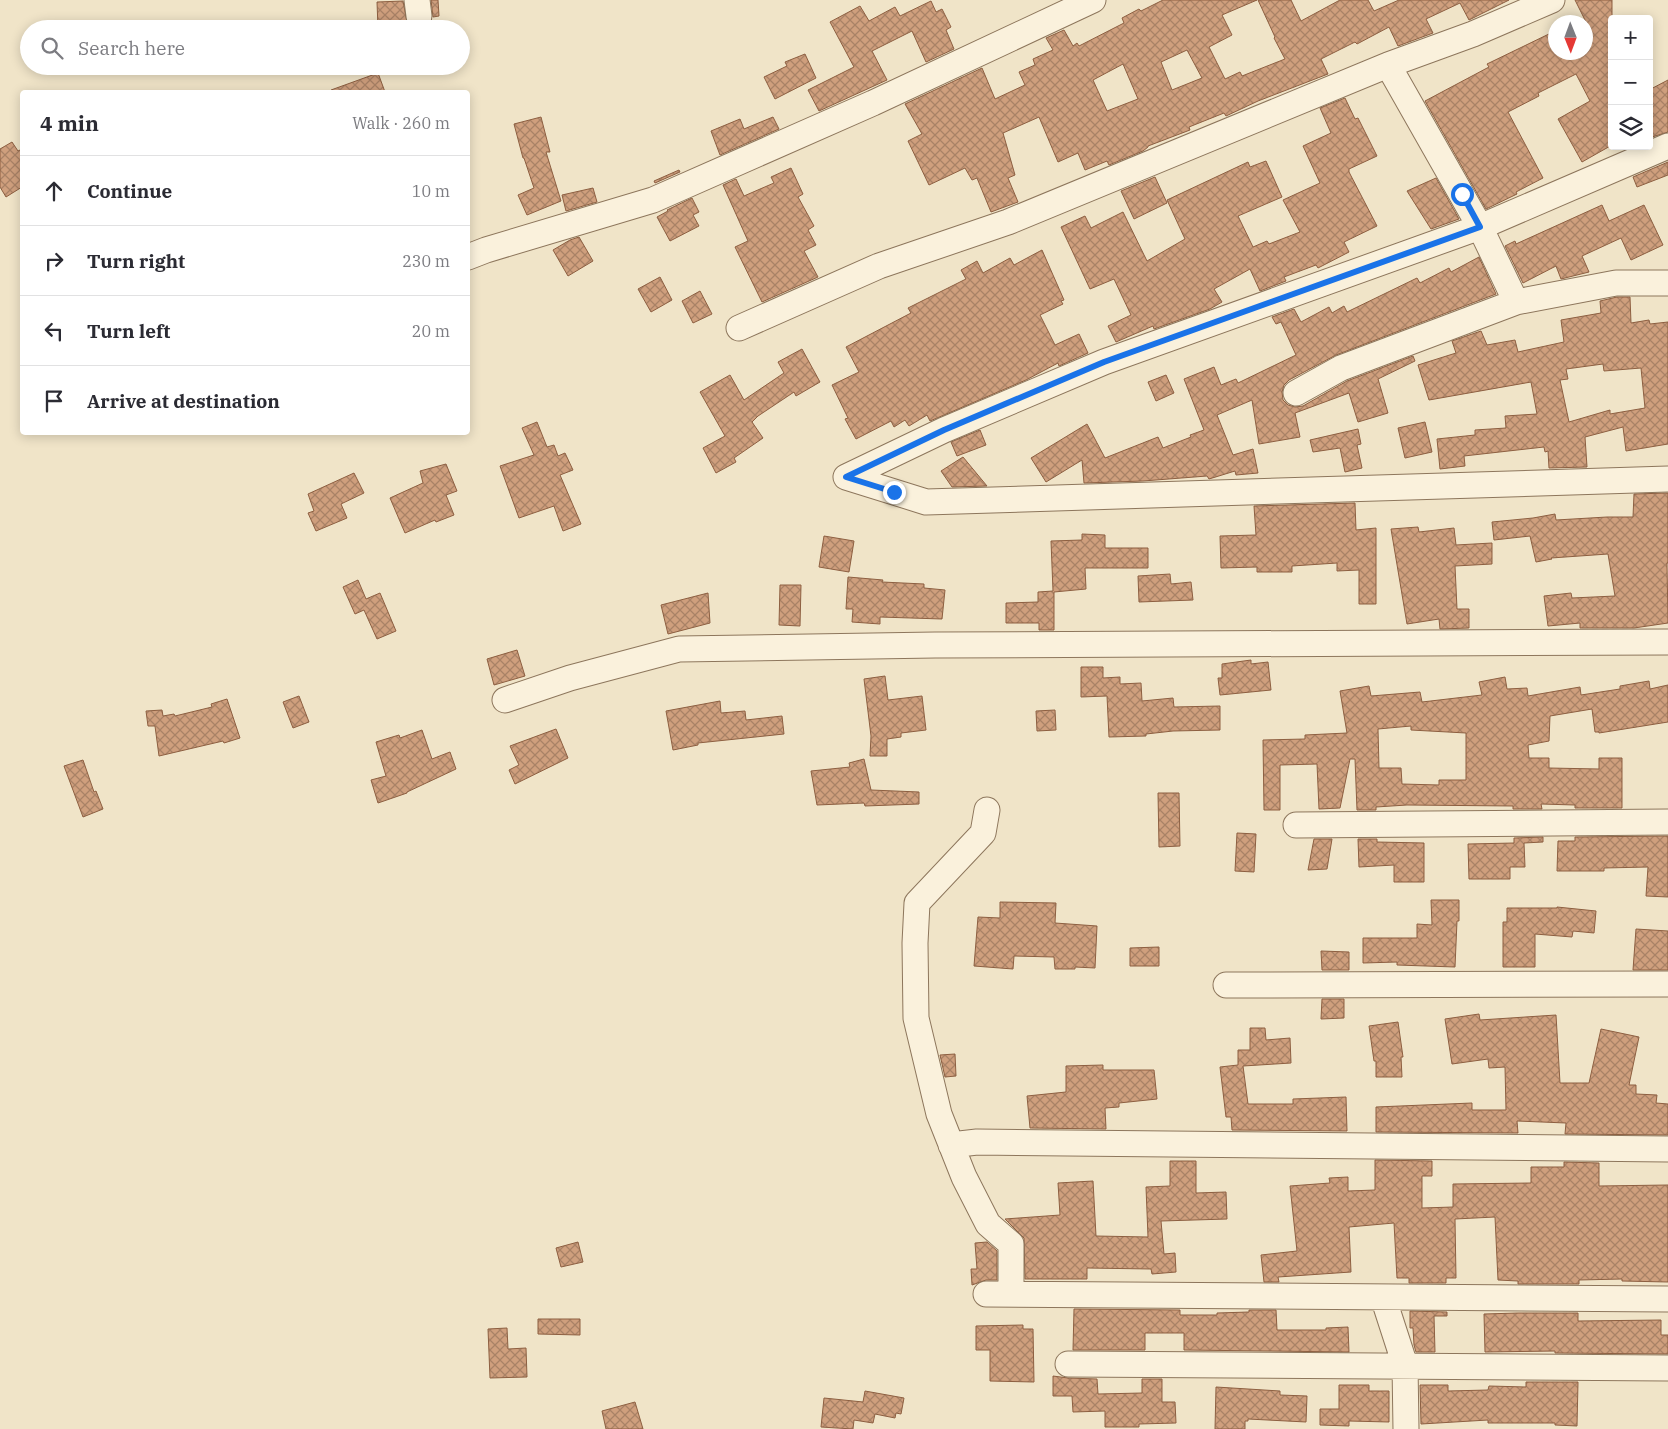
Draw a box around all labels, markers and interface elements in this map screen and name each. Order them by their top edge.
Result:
north arrow [1548,15,1593,60]
map controls [1608,15,1653,150]
button: + [1608,15,1653,60]
search box [20,20,470,75]
icon: search [38,34,66,62]
text: Search here [78,36,185,60]
button: − [1608,60,1653,105]
button: layers [1608,105,1653,150]
text: 4 min [40,109,99,137]
text: Walk · 260 m [352,113,450,133]
icon: ahead [40,177,68,205]
text: Continue [87,179,172,203]
text: 10 m [412,181,450,201]
route start [1451,183,1474,206]
icon: right [40,247,68,275]
text: Turn right [87,249,185,273]
text: 230 m [402,251,450,271]
icon: left [40,317,68,345]
text: Turn left [87,319,170,343]
text: 20 m [412,321,450,341]
icon: arrive [40,387,68,415]
text: Arrive at destination [87,389,280,413]
route end [883,481,906,504]

